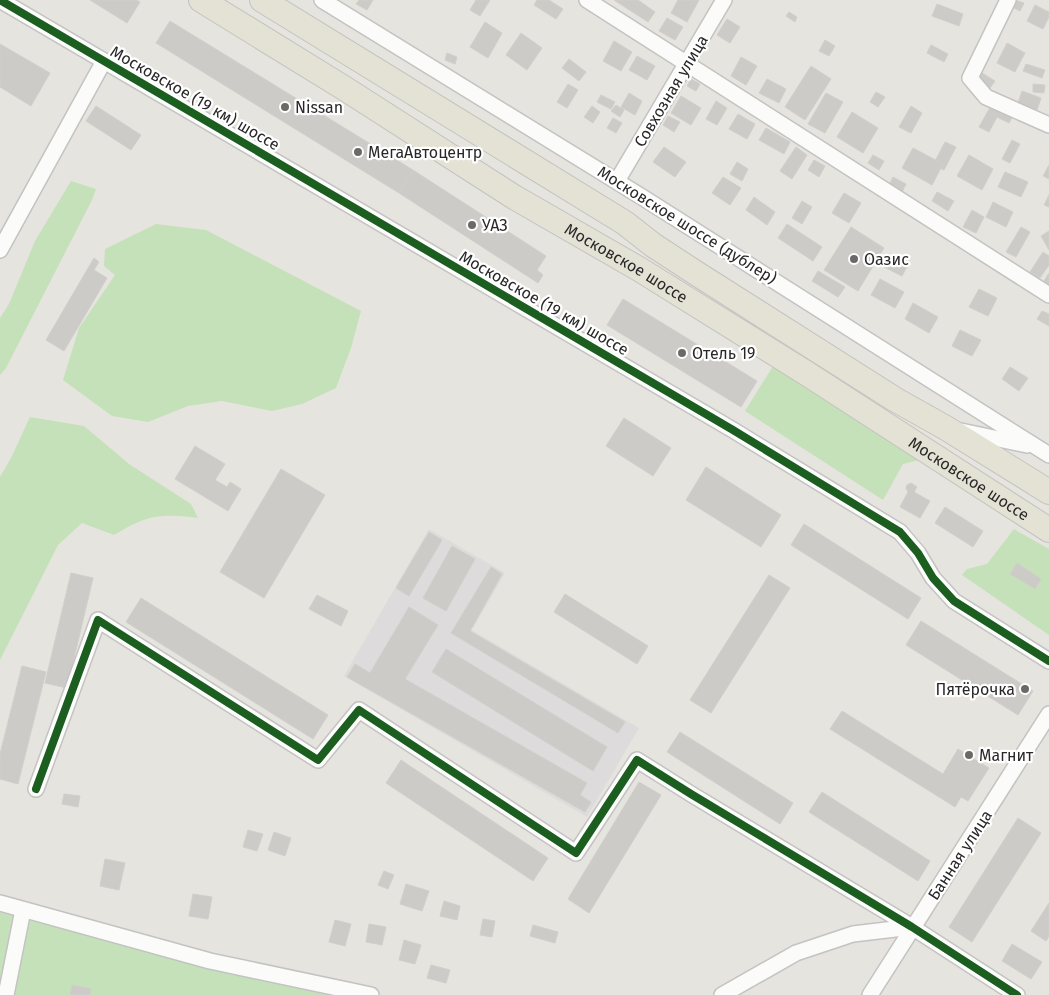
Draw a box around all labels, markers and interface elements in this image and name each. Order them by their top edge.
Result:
street label: Совхозная улица [630,32,712,150]
street label: Московское (19 км) шоссе [107,42,283,154]
place label: Nissan [295,98,343,117]
marker: Nissan [279,101,291,113]
place label: МегаАвтоцентр [368,143,482,162]
marker: МегаАвтоцентр [352,146,364,158]
street label: Московское шоссе (дублер) [594,162,780,288]
place label: УАЗ [482,216,508,235]
marker: УАЗ [466,219,478,231]
street label: Московское шоссе [561,219,691,307]
street label: Московское (19 км) шоссе [456,247,632,359]
place label: Оазис [864,250,909,269]
marker: Оазис [848,253,860,265]
place label: Отель 19 [692,344,756,363]
marker: Отель 19 [676,347,688,359]
street label: Московское шоссе [905,432,1033,524]
place label: Пятёрочка [935,680,1015,699]
marker: Пятёрочка [1019,683,1031,695]
place label: Магнит [979,746,1034,765]
marker: Магнит [963,749,975,761]
street label: Банная улица [924,807,996,903]

